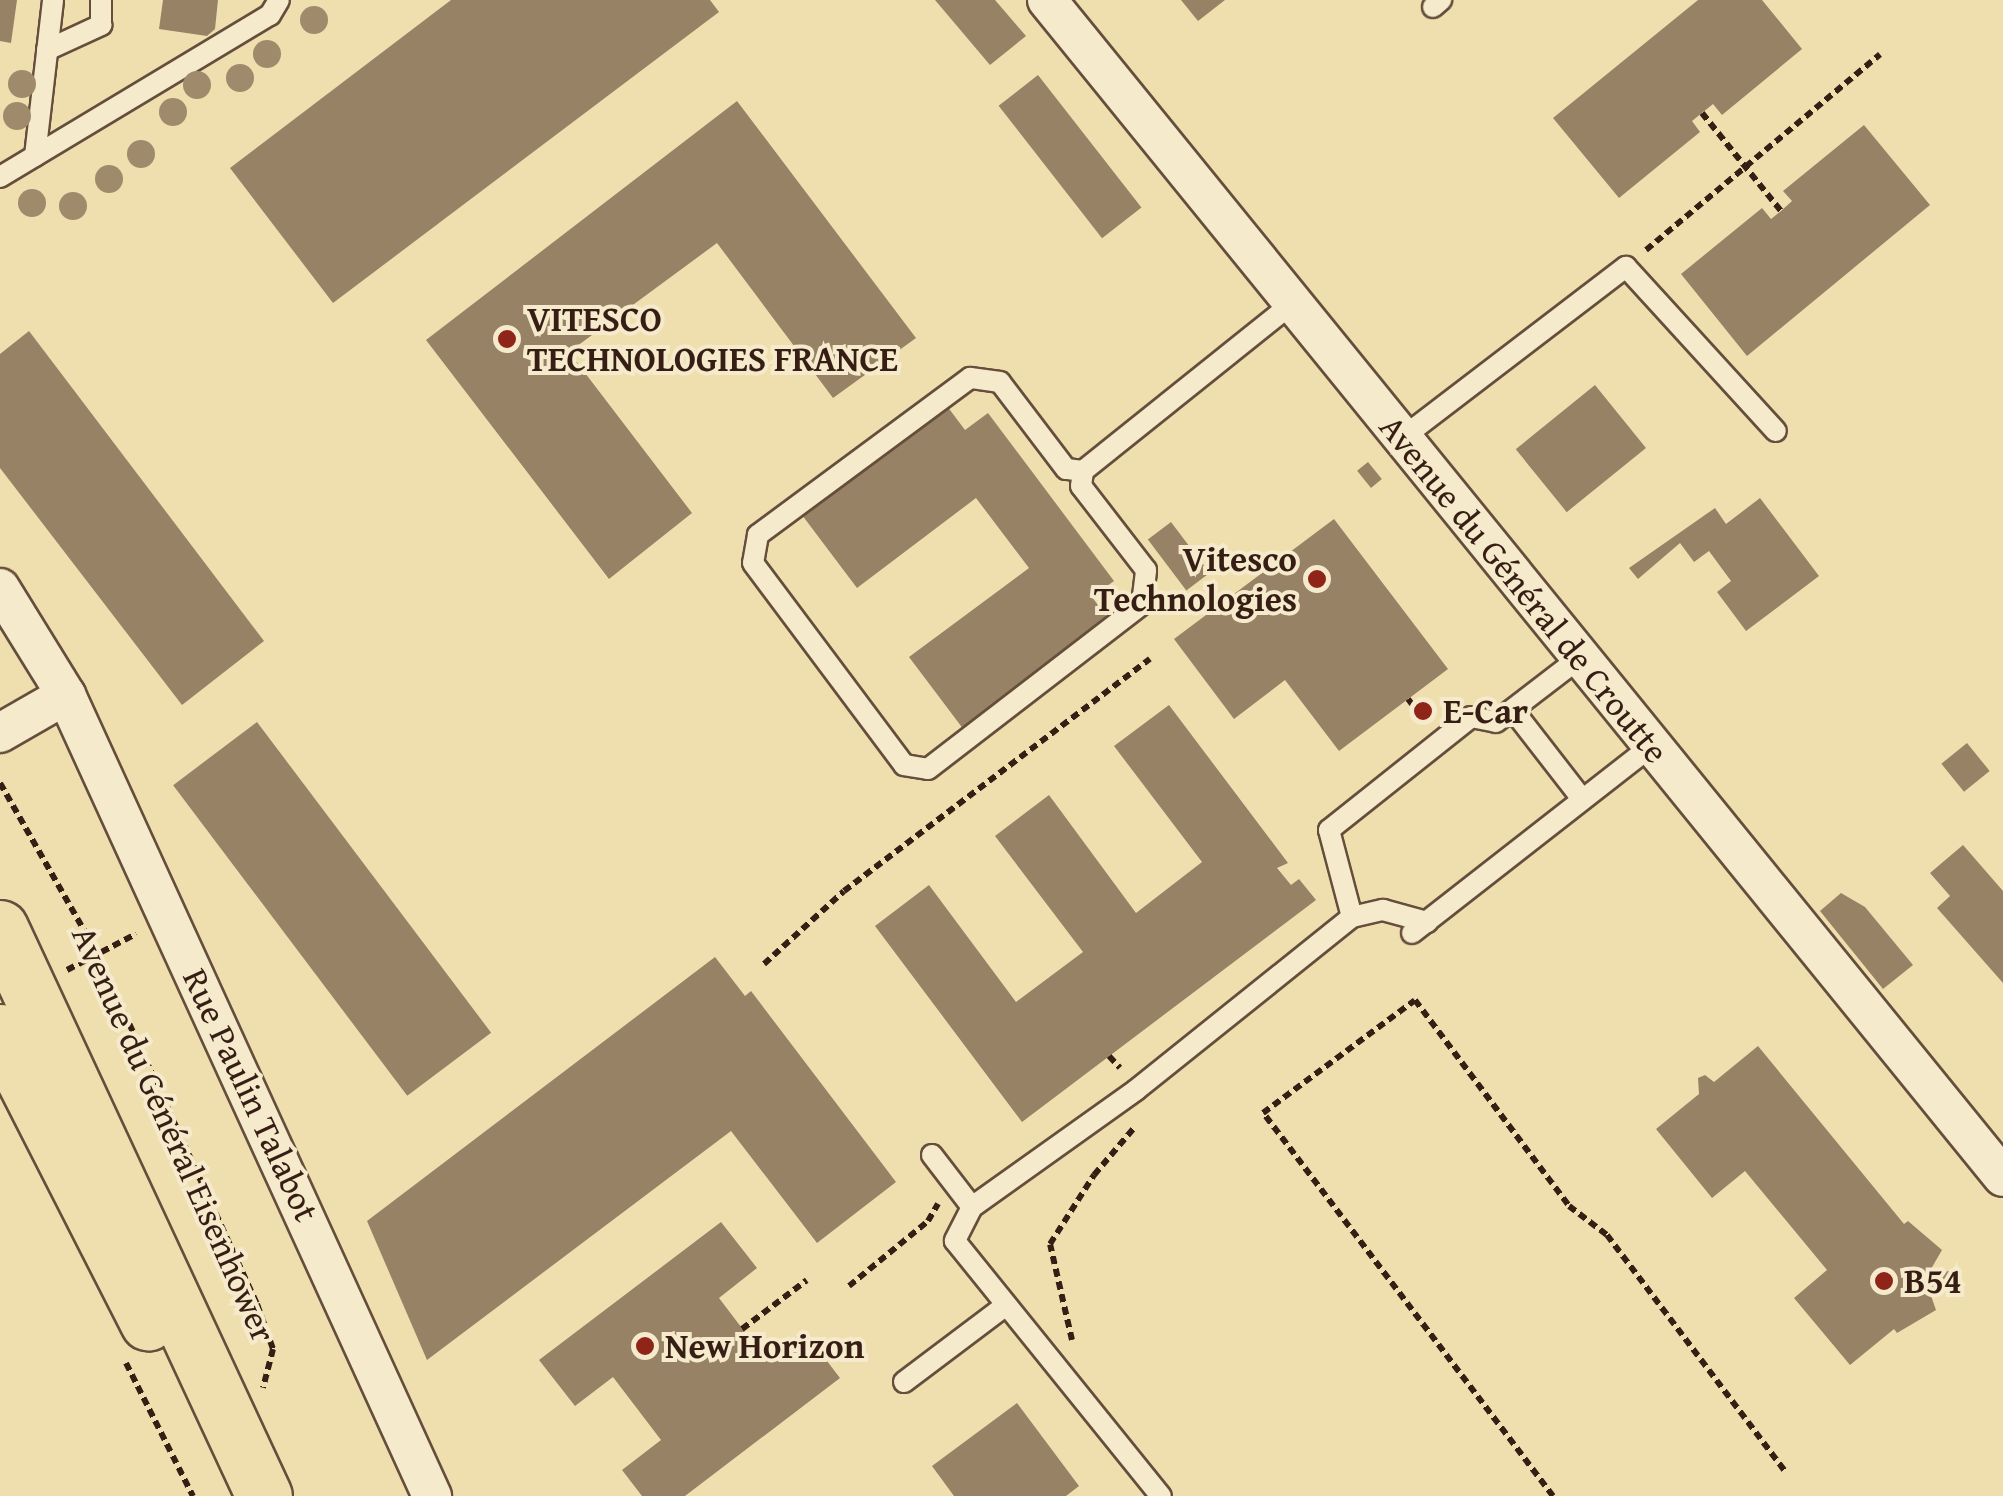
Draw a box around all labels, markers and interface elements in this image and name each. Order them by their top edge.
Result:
place label: VITESCO TECHNOLOGIES FRANCE [527,298,898,380]
marker: VITESCO TECHNOLOGIES FRANCE [496,328,518,350]
street label: Avenue du Général de Croutte [1371,407,1677,771]
place label: Vitesco Technologies [1094,538,1297,620]
marker: Vitesco Technologies [1306,568,1328,590]
place label: E-Car [1443,690,1528,732]
marker: E-Car [1412,700,1434,722]
street label: Avenue du Général Eisenhower [63,919,285,1349]
street label: Rue Paulin Talabot [174,962,328,1228]
place label: B54 [1904,1260,1962,1302]
marker: B54 [1873,1270,1895,1292]
place label: New Horizon [665,1325,864,1367]
marker: New Horizon [634,1335,656,1357]

